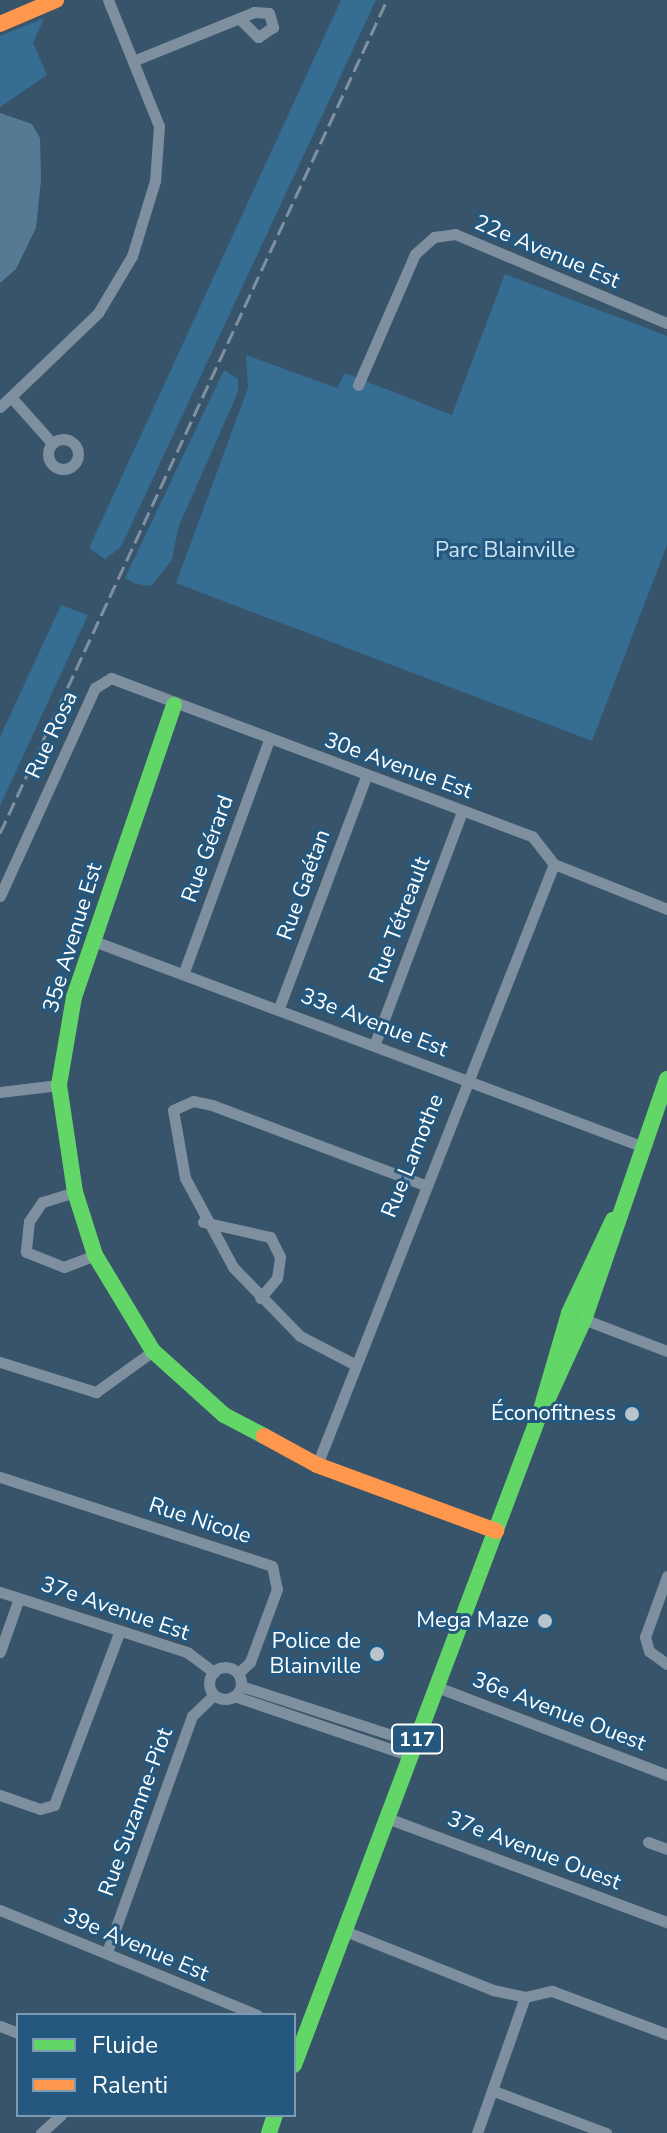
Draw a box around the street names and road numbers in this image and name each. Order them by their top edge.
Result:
street label: 22e Avenue Est [470,210,624,294]
street label: Rue Rosa [20,687,84,783]
street label: 30e Avenue Est [321,727,475,805]
street label: Rue Gérard [176,792,240,906]
street label: Rue Gaétan [272,826,336,944]
street label: Rue Tétreault [364,853,436,987]
street label: 35e Avenue Est [38,860,108,1016]
street label: 33e Avenue Est [297,983,451,1063]
street label: Rue Lamothe [376,1090,450,1222]
street label: Rue Nicole [145,1492,255,1550]
street label: 37e Avenue Est [37,1571,193,1647]
street label: 36e Avenue Ouest [469,1667,649,1757]
road number: 117 [391,1723,443,1755]
street label: Rue Suzanne-Piot [93,1724,179,1900]
street label: 37e Avenue Ouest [444,1806,624,1896]
street label: 39e Avenue Est [59,1903,213,1987]

